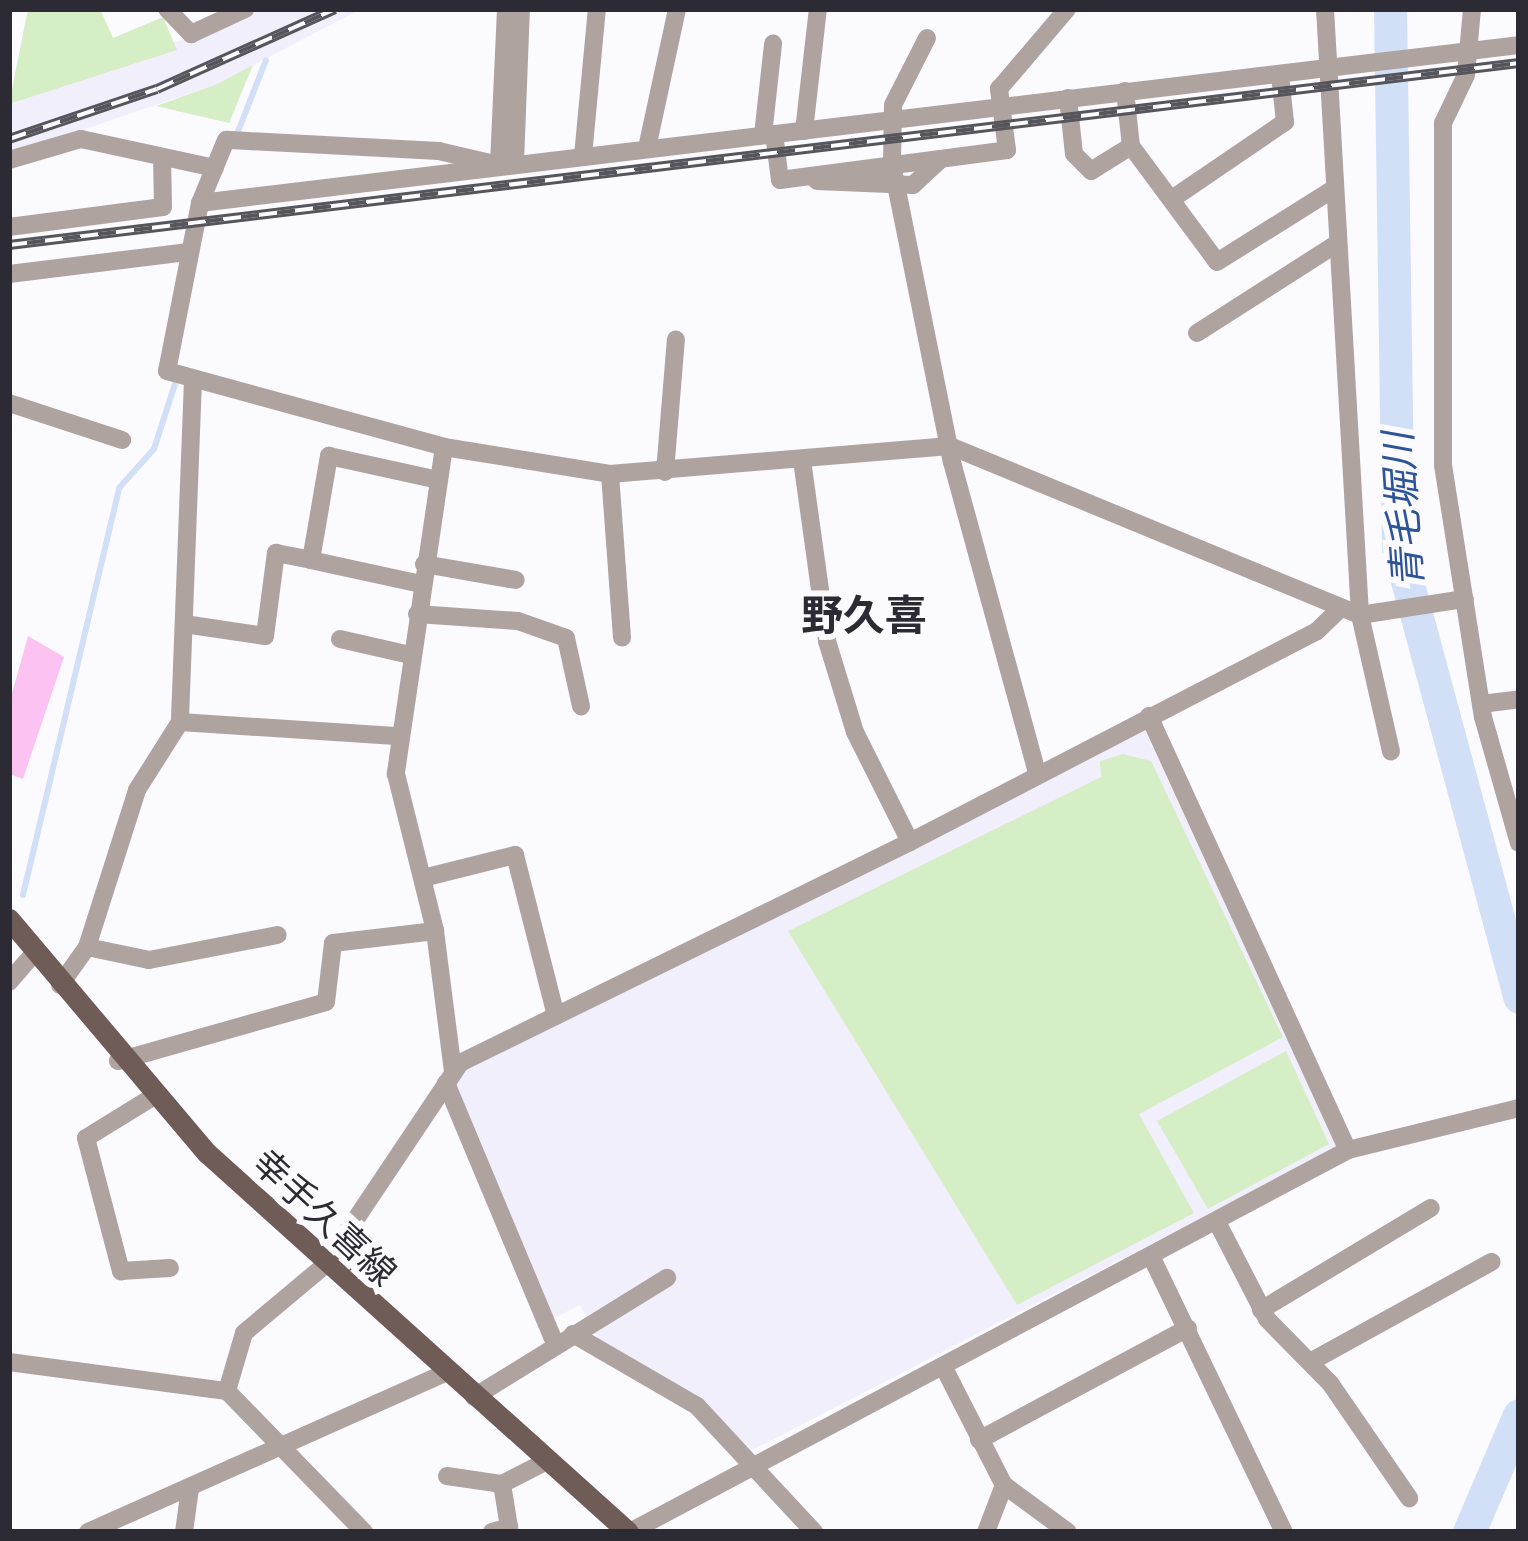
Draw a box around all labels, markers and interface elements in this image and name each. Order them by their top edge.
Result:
water label: 青毛堀川 [1374,431,1432,589]
district label: 野久喜 [801,590,927,640]
street label: 幸手久喜線 [244,1140,406,1294]

